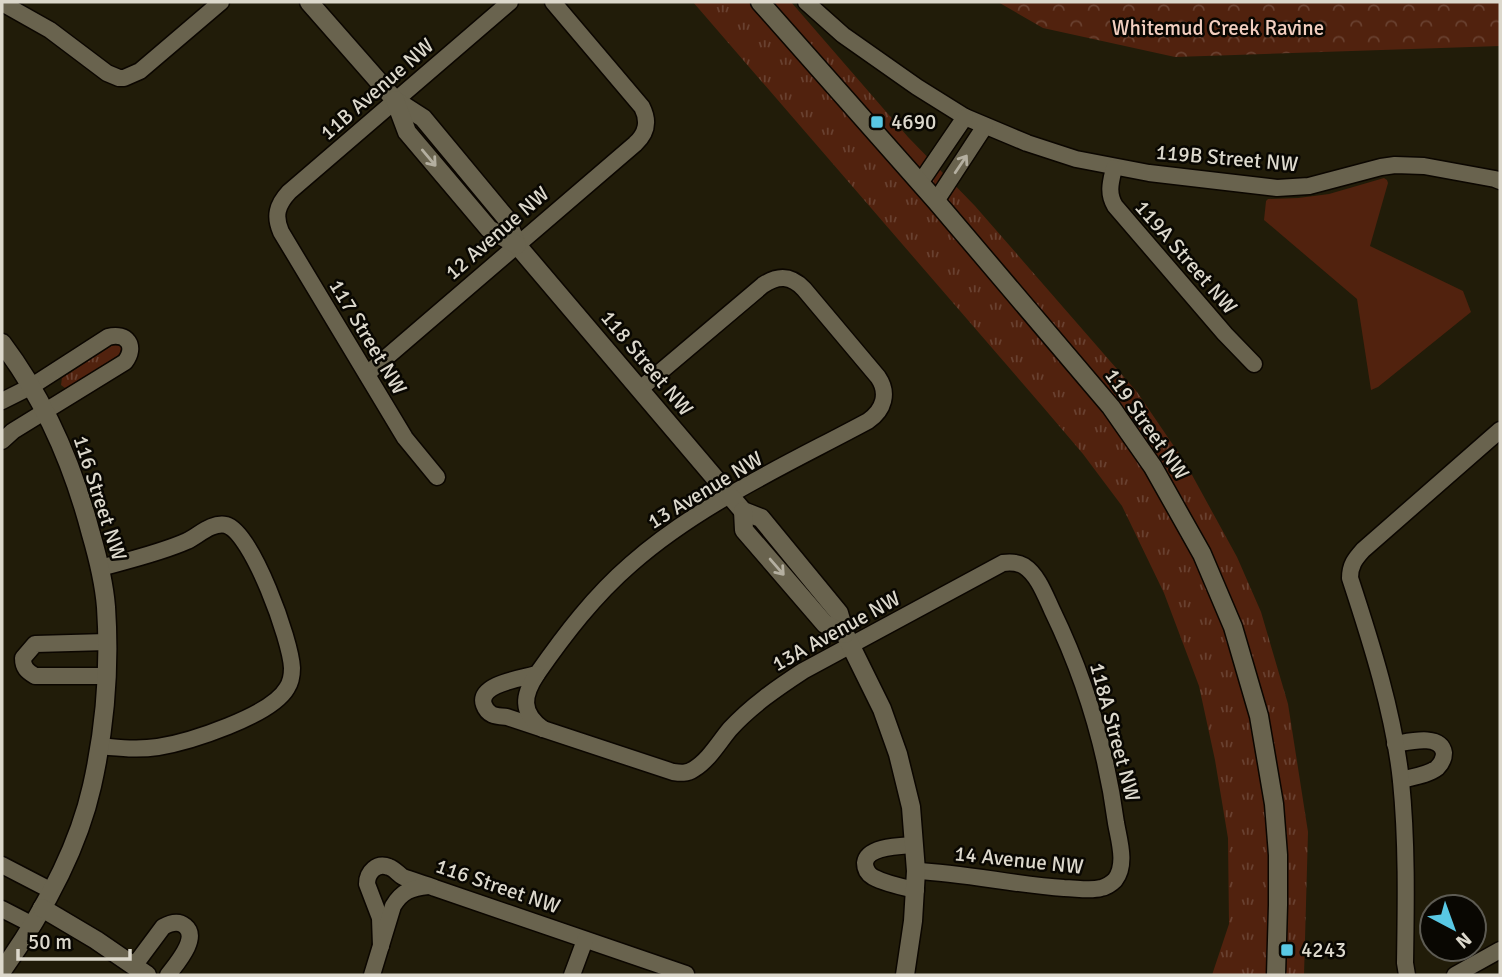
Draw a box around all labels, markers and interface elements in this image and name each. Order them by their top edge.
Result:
park label: Whitemud Creek Ravine [1112,15,1324,41]
street label: 11B Avenue NW [315,32,439,146]
place label: 4690 [891,109,936,135]
marker: 4690 [869,114,885,130]
street label: 119B Street NW [1155,139,1299,177]
one-way arrow [422,149,437,167]
one-way arrow [954,154,968,174]
street label: 12 Avenue NW [440,181,555,285]
street label: 119A Street NW [1129,195,1243,320]
street label: 117 Street NW [323,275,413,400]
street label: 118 Street NW [595,305,699,421]
street label: 119 Street NW [1099,363,1195,485]
street label: 116 Street NW [68,432,133,564]
street label: 13 Avenue NW [643,445,767,535]
one-way arrow [769,558,785,576]
street label: 13A Avenue NW [767,585,905,677]
street label: 118A Street NW [1084,660,1146,805]
street label: 14 Avenue NW [953,840,1085,880]
street label: 116 Street NW [432,853,564,920]
north arrow [1418,893,1488,963]
scale bar [18,918,130,962]
text: N [1451,927,1476,953]
text: 50 m [28,929,72,955]
place label: 4243 [1301,937,1346,963]
marker: 4243 [1279,942,1295,958]

